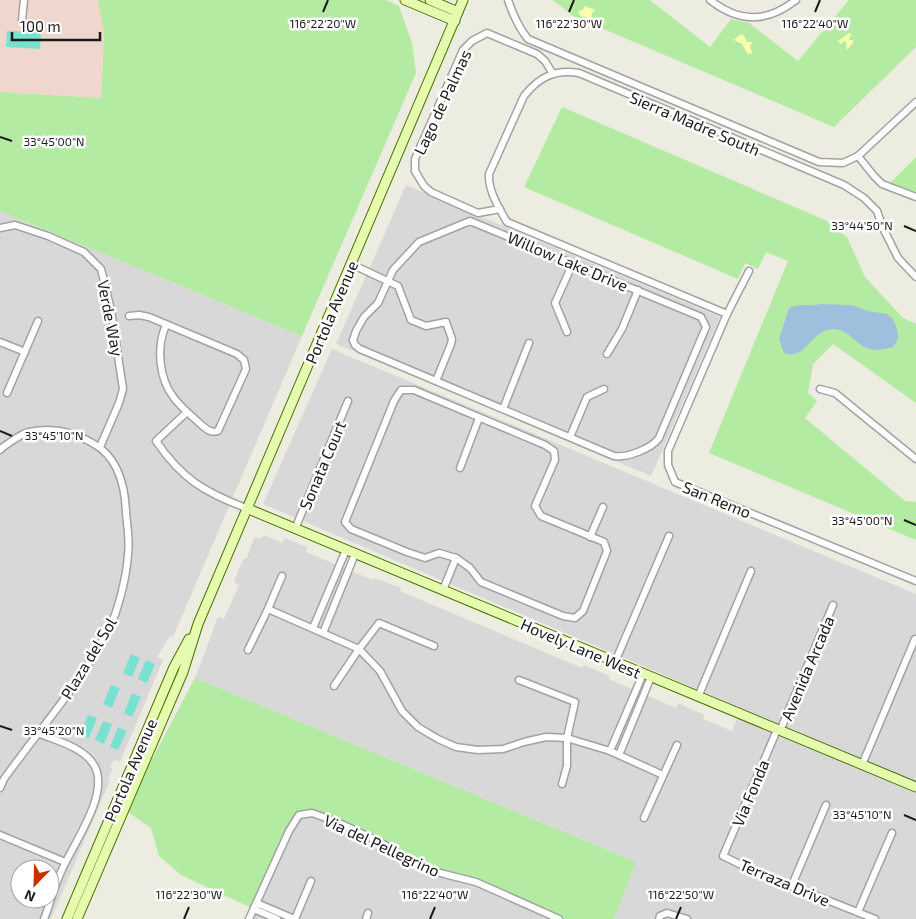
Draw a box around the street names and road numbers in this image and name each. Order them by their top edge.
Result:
street label: Lago de Palmas [409,46,475,158]
street label: Sierra Madre South [627,87,763,159]
street label: Willow Lake Drive [505,227,631,295]
street label: Portola Avenue [301,257,361,367]
street label: Verde Way [94,278,128,358]
street label: Sonata Court [295,418,349,512]
street label: San Remo [680,477,754,521]
street label: Plaza del Sol [56,613,120,702]
street label: Avenida Arcada [776,613,838,723]
street label: Hovely Lane West [518,614,644,682]
street label: Portola Avenue [100,715,160,825]
street label: Via Fonda [727,757,773,829]
street label: Via del Pellegrino [321,810,443,880]
street label: Terraza Drive [737,854,833,910]

